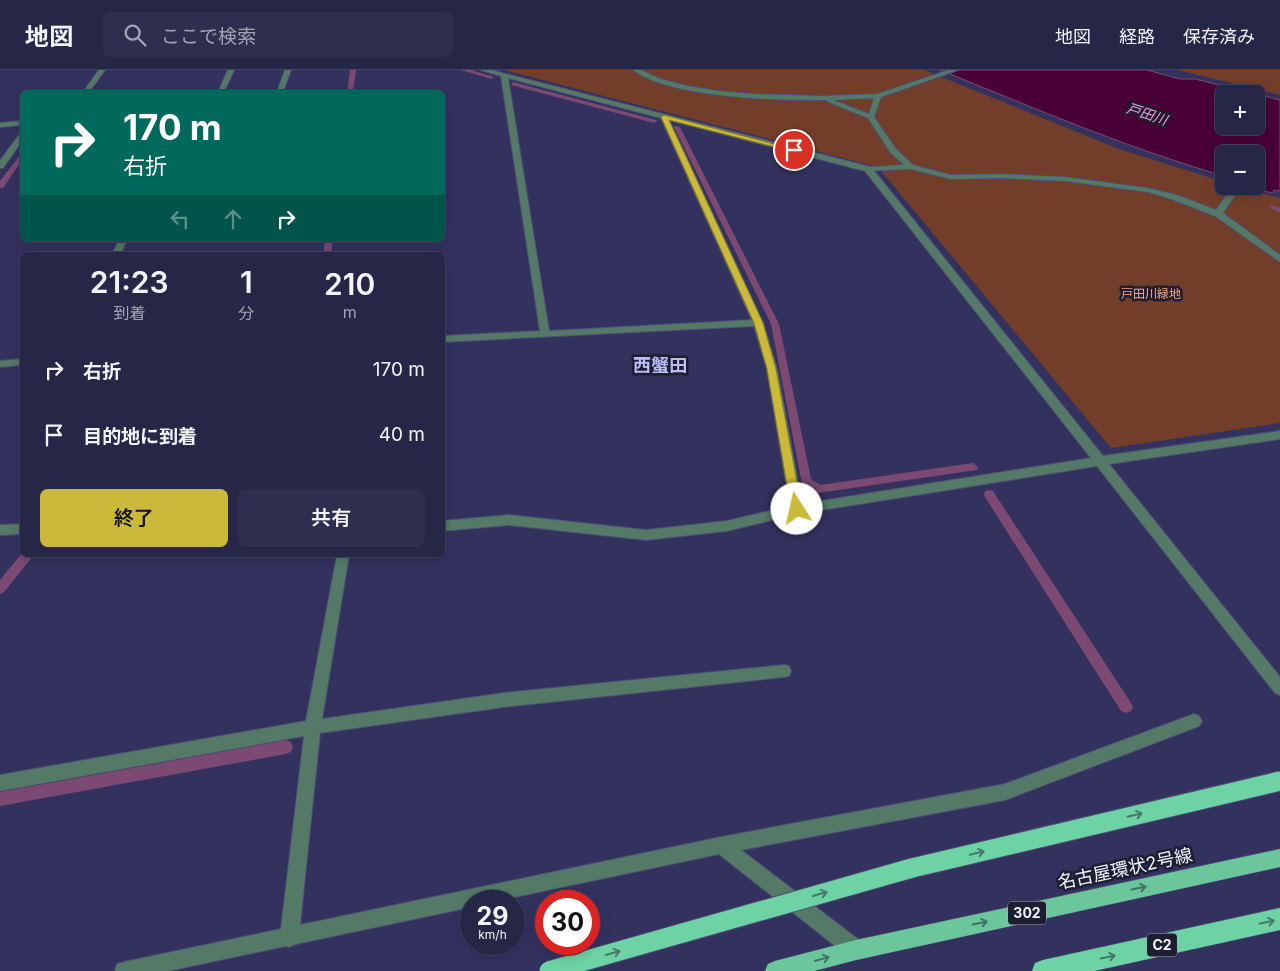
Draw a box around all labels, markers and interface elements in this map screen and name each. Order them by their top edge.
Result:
search box [103,12,453,57]
icon: search [121,21,149,49]
text: 地図 [25,22,73,51]
text: ここで検索 [161,25,256,48]
text: 地図 [1055,26,1091,47]
text: 経路 [1119,26,1155,47]
text: 保存済み [1183,26,1255,47]
map controls [1215,85,1265,195]
button: + [1215,85,1265,135]
water label: 戸田川 [1125,99,1172,129]
text: 170 m [123,106,222,148]
icon: right [40,110,105,175]
pin [773,129,815,171]
icon: arrive [780,136,808,164]
button: − [1215,145,1265,195]
text: 右折 [123,153,167,179]
icon: left [166,205,194,233]
icon: ahead [219,205,247,233]
icon: right [272,205,300,233]
text: 21:23 [90,264,169,300]
text: 1 [240,264,253,300]
text: 210 [324,266,375,302]
park label: 戸田川緑地 [1121,286,1181,301]
text: m [343,302,357,322]
text: 到着 [113,303,145,323]
text: 分 [238,303,254,323]
district label: 西蟹田 [633,355,687,376]
icon: right [40,356,68,384]
text: 170 m [373,358,425,381]
text: 右折 [83,360,121,383]
icon: arrive [40,421,68,449]
text: 40 m [379,423,425,446]
text: 目的地に到着 [83,425,197,448]
position arrow [770,482,822,534]
button: 終了 [40,489,228,547]
button: 共有 [238,489,425,547]
one-way arrow [1126,810,1142,819]
street label: 名古屋環状2号線 [1056,844,1194,893]
one-way arrow [968,848,984,857]
one-way arrow [1131,883,1147,892]
one-way arrow [811,889,827,899]
speed limit sign: 30 [535,890,600,955]
text: 29 [477,901,508,931]
road number: 302 [1008,901,1046,924]
one-way arrow [1258,917,1274,927]
one-way arrow [972,918,988,927]
text: km/h [478,927,507,942]
road number: C2 [1147,934,1177,956]
one-way arrow [604,948,620,957]
one-way arrow [1099,952,1115,961]
one-way arrow [813,953,829,963]

